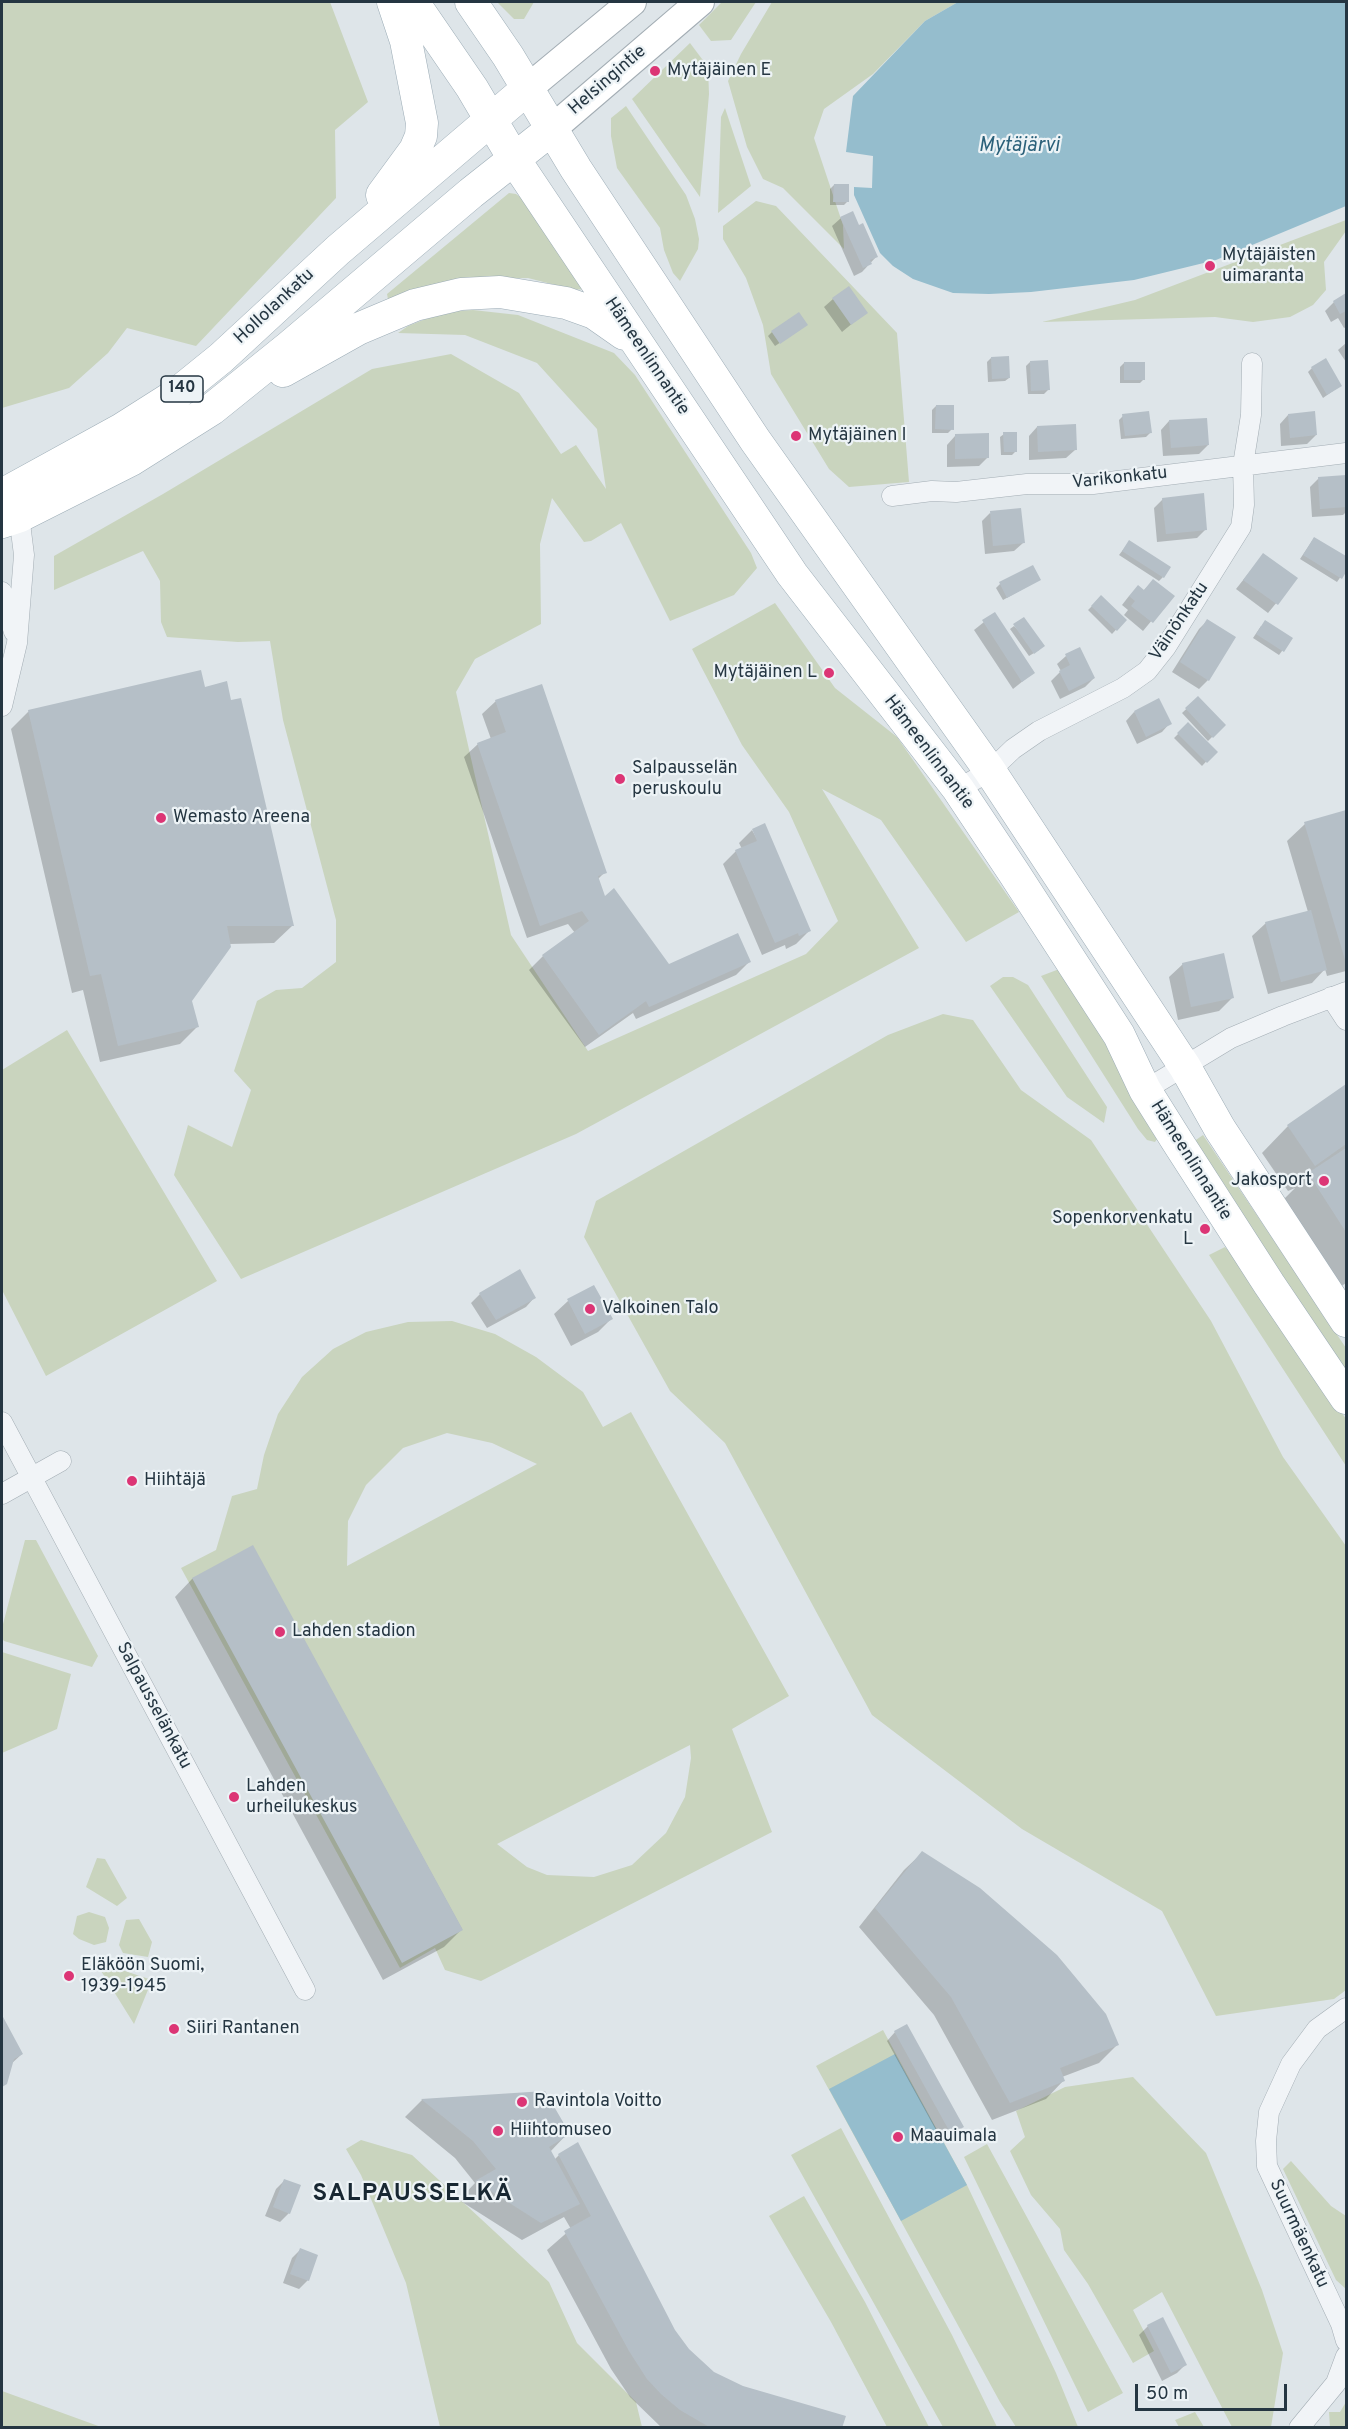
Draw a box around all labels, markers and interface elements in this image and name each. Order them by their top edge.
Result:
street label: Helsingintie [565,41,651,121]
place label: Mytäjäinen E [667,60,771,82]
marker: Mytäjäinen E [648,64,662,78]
water label: Mytäjärvi [978,135,1060,159]
place label: Mytäjäisten uimaranta [1222,245,1316,288]
marker: Mytäjäisten uimaranta [1203,259,1217,273]
street label: Hollolankatu [231,264,319,350]
street label: Hämeenlinnantie [599,294,693,420]
road number: 140 [161,376,203,402]
place label: Mytäjäinen I [808,425,907,447]
marker: Mytäjäinen I [789,429,803,443]
street label: Varikonkatu [1071,463,1169,495]
street label: Väinönkatu [1146,579,1214,665]
place label: Mytäjäinen L [713,662,817,684]
marker: Mytäjäinen L [822,666,836,680]
street label: Hämeenlinnantie [878,692,978,814]
place label: Salpausselän peruskoulu [632,758,738,800]
marker: Salpausselän peruskoulu [613,772,627,786]
place label: Wemasto Areena [173,807,310,829]
marker: Wemasto Areena [154,811,168,825]
street label: Hämeenlinnantie [1144,1097,1236,1225]
place label: Jakosport [1231,1170,1312,1192]
marker: Jakosport [1317,1174,1331,1188]
place label: Sopenkorvenkatu L [1052,1208,1193,1250]
marker: Sopenkorvenkatu L [1198,1222,1212,1236]
place label: Valkoinen Talo [602,1298,718,1320]
marker: Valkoinen Talo [583,1302,597,1316]
place label: Hiihtäjä [144,1470,206,1492]
marker: Hiihtäjä [125,1474,139,1488]
place label: Lahden stadion [292,1621,416,1643]
marker: Lahden stadion [273,1625,287,1639]
street label: Salpausselänkatu [110,1639,196,1773]
place label: Lahden urheilukeskus [246,1776,358,1818]
marker: Lahden urheilukeskus [227,1790,241,1804]
place label: Eläköön Suomi, 1939-1945 [81,1955,204,1998]
marker: Eläköön Suomi, 1939-1945 [62,1969,76,1983]
place label: Siiri Rantanen [186,2018,300,2040]
marker: Siiri Rantanen [167,2022,181,2036]
place label: Ravintola Voitto [534,2091,662,2113]
marker: Ravintola Voitto [515,2095,529,2109]
place label: Hiihtomuseo [510,2120,612,2142]
marker: Hiihtomuseo [491,2124,505,2138]
place label: Maauimala [910,2126,997,2148]
marker: Maauimala [891,2130,905,2144]
street label: Suurmäenkatu [1263,2176,1333,2292]
district label: SALPAUSSELKÄ [313,2181,513,2209]
scale bar [1138,2372,1290,2410]
text: 50 m [1146,2383,1188,2406]

